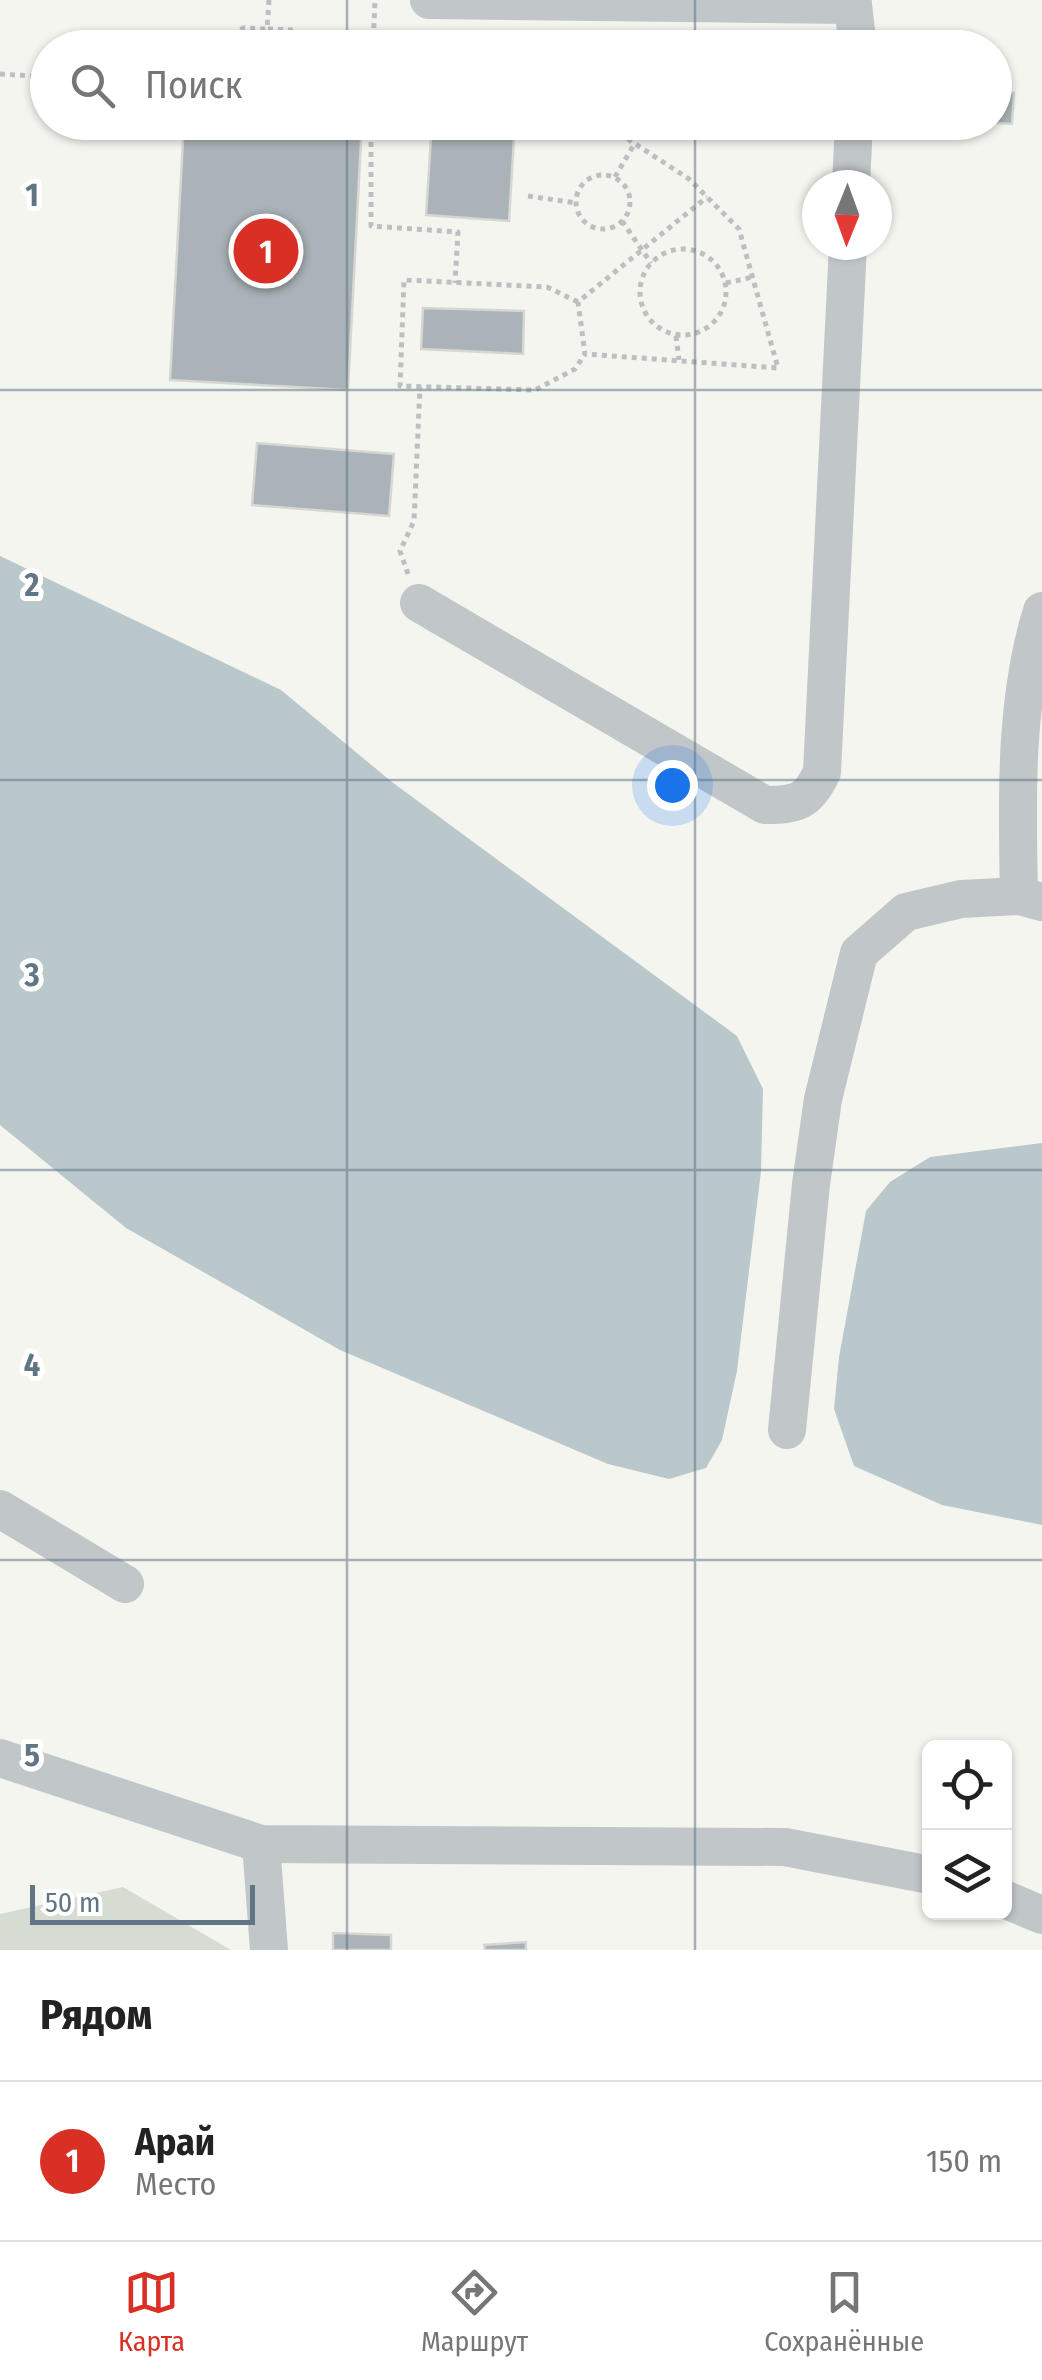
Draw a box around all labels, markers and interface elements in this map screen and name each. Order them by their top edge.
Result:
search box [30,30,1012,140]
icon: search [65,58,120,113]
text: Поиск [145,62,242,108]
north arrow [802,170,892,260]
text: 1 [25,176,39,214]
pin: 1 [234,214,298,288]
text: 2 [24,566,40,604]
your location [647,760,698,811]
text: 3 [23,956,40,994]
text: 4 [24,1346,40,1384]
text: 5 [24,1736,40,1774]
map controls [922,1740,1012,1920]
button: locate [922,1740,1012,1830]
button: layers [922,1830,1012,1920]
scale bar [30,1880,255,1924]
text: 50 m [45,1886,101,1919]
text: Рядом [40,1990,152,2040]
text: Арай [135,2119,215,2165]
text: 1 [66,2142,79,2180]
text: 150 m [926,2142,1002,2180]
text: Место [135,2165,216,2203]
tab: Карта [118,2265,185,2358]
tab: Маршрут [421,2265,528,2358]
tab: Сохранённые [764,2265,924,2358]

